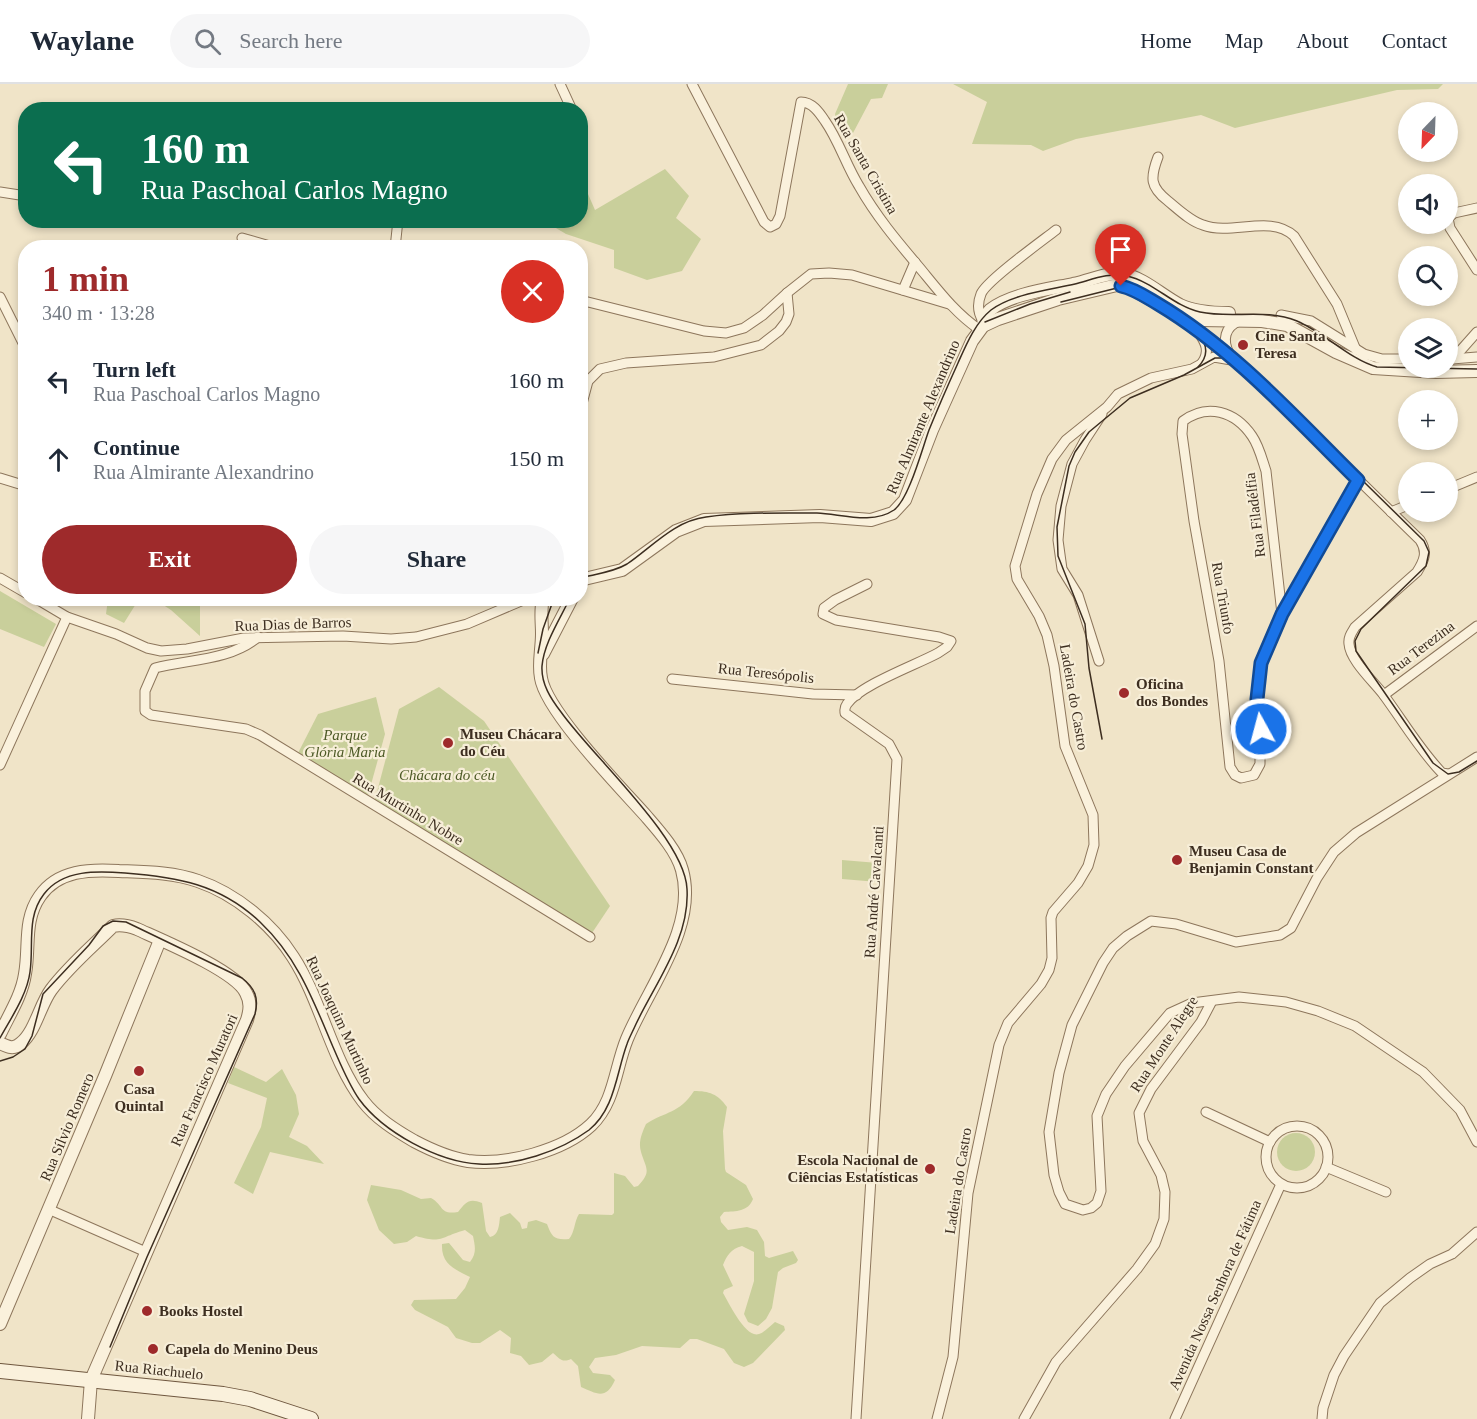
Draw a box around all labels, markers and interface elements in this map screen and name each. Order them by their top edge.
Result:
search box [170,14,590,68]
text: Waylane [30,25,134,56]
icon: search [191,25,224,58]
text: Search here [239,28,342,53]
text: Home [1140,29,1192,53]
text: Map [1225,29,1263,53]
text: About [1296,29,1349,53]
text: Contact [1382,29,1447,53]
north arrow [1398,102,1458,162]
map controls [1398,102,1458,522]
street label: Rua Santa Cristina [831,111,901,217]
icon: left [42,126,120,204]
text: 160 m [141,126,250,172]
button: sound [1398,174,1458,234]
text: Rua Paschoal Carlos Magno [141,175,448,205]
pin [1095,224,1146,286]
icon: arrive [1104,233,1137,266]
button: search [1398,246,1458,306]
text: 1 min [42,259,129,299]
button: close [501,260,564,323]
text: 340 m · 13:28 [42,302,155,324]
button: layers [1398,318,1458,378]
place label: Cine Santa Teresa [1255,328,1326,361]
street label: Rua Almirante Alexandrino [883,338,963,496]
marker: Cine Santa Teresa [1236,338,1250,352]
text: Turn left [93,357,176,382]
icon: left [42,365,75,398]
text: 160 m [508,368,564,393]
text: Rua Paschoal Carlos Magno [93,383,320,405]
button: + [1398,390,1458,450]
text: Continue [93,435,180,460]
icon: ahead [42,443,75,476]
text: 150 m [508,446,564,471]
text: Rua Almirante Alexandrino [93,461,314,483]
button: − [1398,462,1458,522]
street label: Rua Filadélfia [1242,471,1268,558]
button: Exit [42,525,297,594]
button: Share [309,525,564,594]
street label: Rua Triunfo [1209,561,1237,635]
street label: Rua Dias de Barros [234,614,352,634]
street label: Rua Terezina [1385,618,1458,678]
street label: Ladeira do Castro [1057,643,1091,751]
street label: Rua Teresópolis [717,660,815,686]
place label: Oficina dos Bondes [1136,676,1208,709]
marker: Oficina dos Bondes [1117,686,1131,700]
position arrow [1229,697,1293,761]
place label: Museu Chácara do Céu [460,726,563,759]
park label: Parque Glória Maria [304,727,386,760]
marker: Museu Chácara do Céu [441,736,455,750]
park label: Chácara do céu [399,767,495,783]
street label: Rua Murtinho Nobre [350,770,466,848]
street label: Rua André Cavalcanti [861,825,887,959]
place label: Museu Casa de Benjamin Constant [1189,843,1314,876]
marker: Museu Casa de Benjamin Constant [1170,853,1184,867]
street label: Rua Joaquim Murtinho [303,954,377,1086]
street label: Rua Monte Alegre [1127,993,1201,1095]
street label: Rua Francisco Muratori [168,1011,240,1149]
marker: Casa Quintal [132,1064,146,1078]
street label: Rua Sílvio Romero [37,1071,97,1183]
place label: Casa Quintal [114,1081,164,1114]
street label: Ladeira do Castro [942,1127,974,1235]
place label: Escola Nacional de Ciências Estatísticas [788,1152,918,1185]
marker: Escola Nacional de Ciências Estatísticas [923,1162,937,1176]
street label: Avenida Nossa Senhora de Fátima [1166,1197,1264,1393]
place label: Books Hostel [159,1303,243,1319]
marker: Books Hostel [140,1304,154,1318]
place label: Capela do Menino Deus [165,1341,318,1357]
marker: Capela do Menino Deus [146,1342,160,1356]
street label: Rua Riachuelo [114,1357,204,1383]

